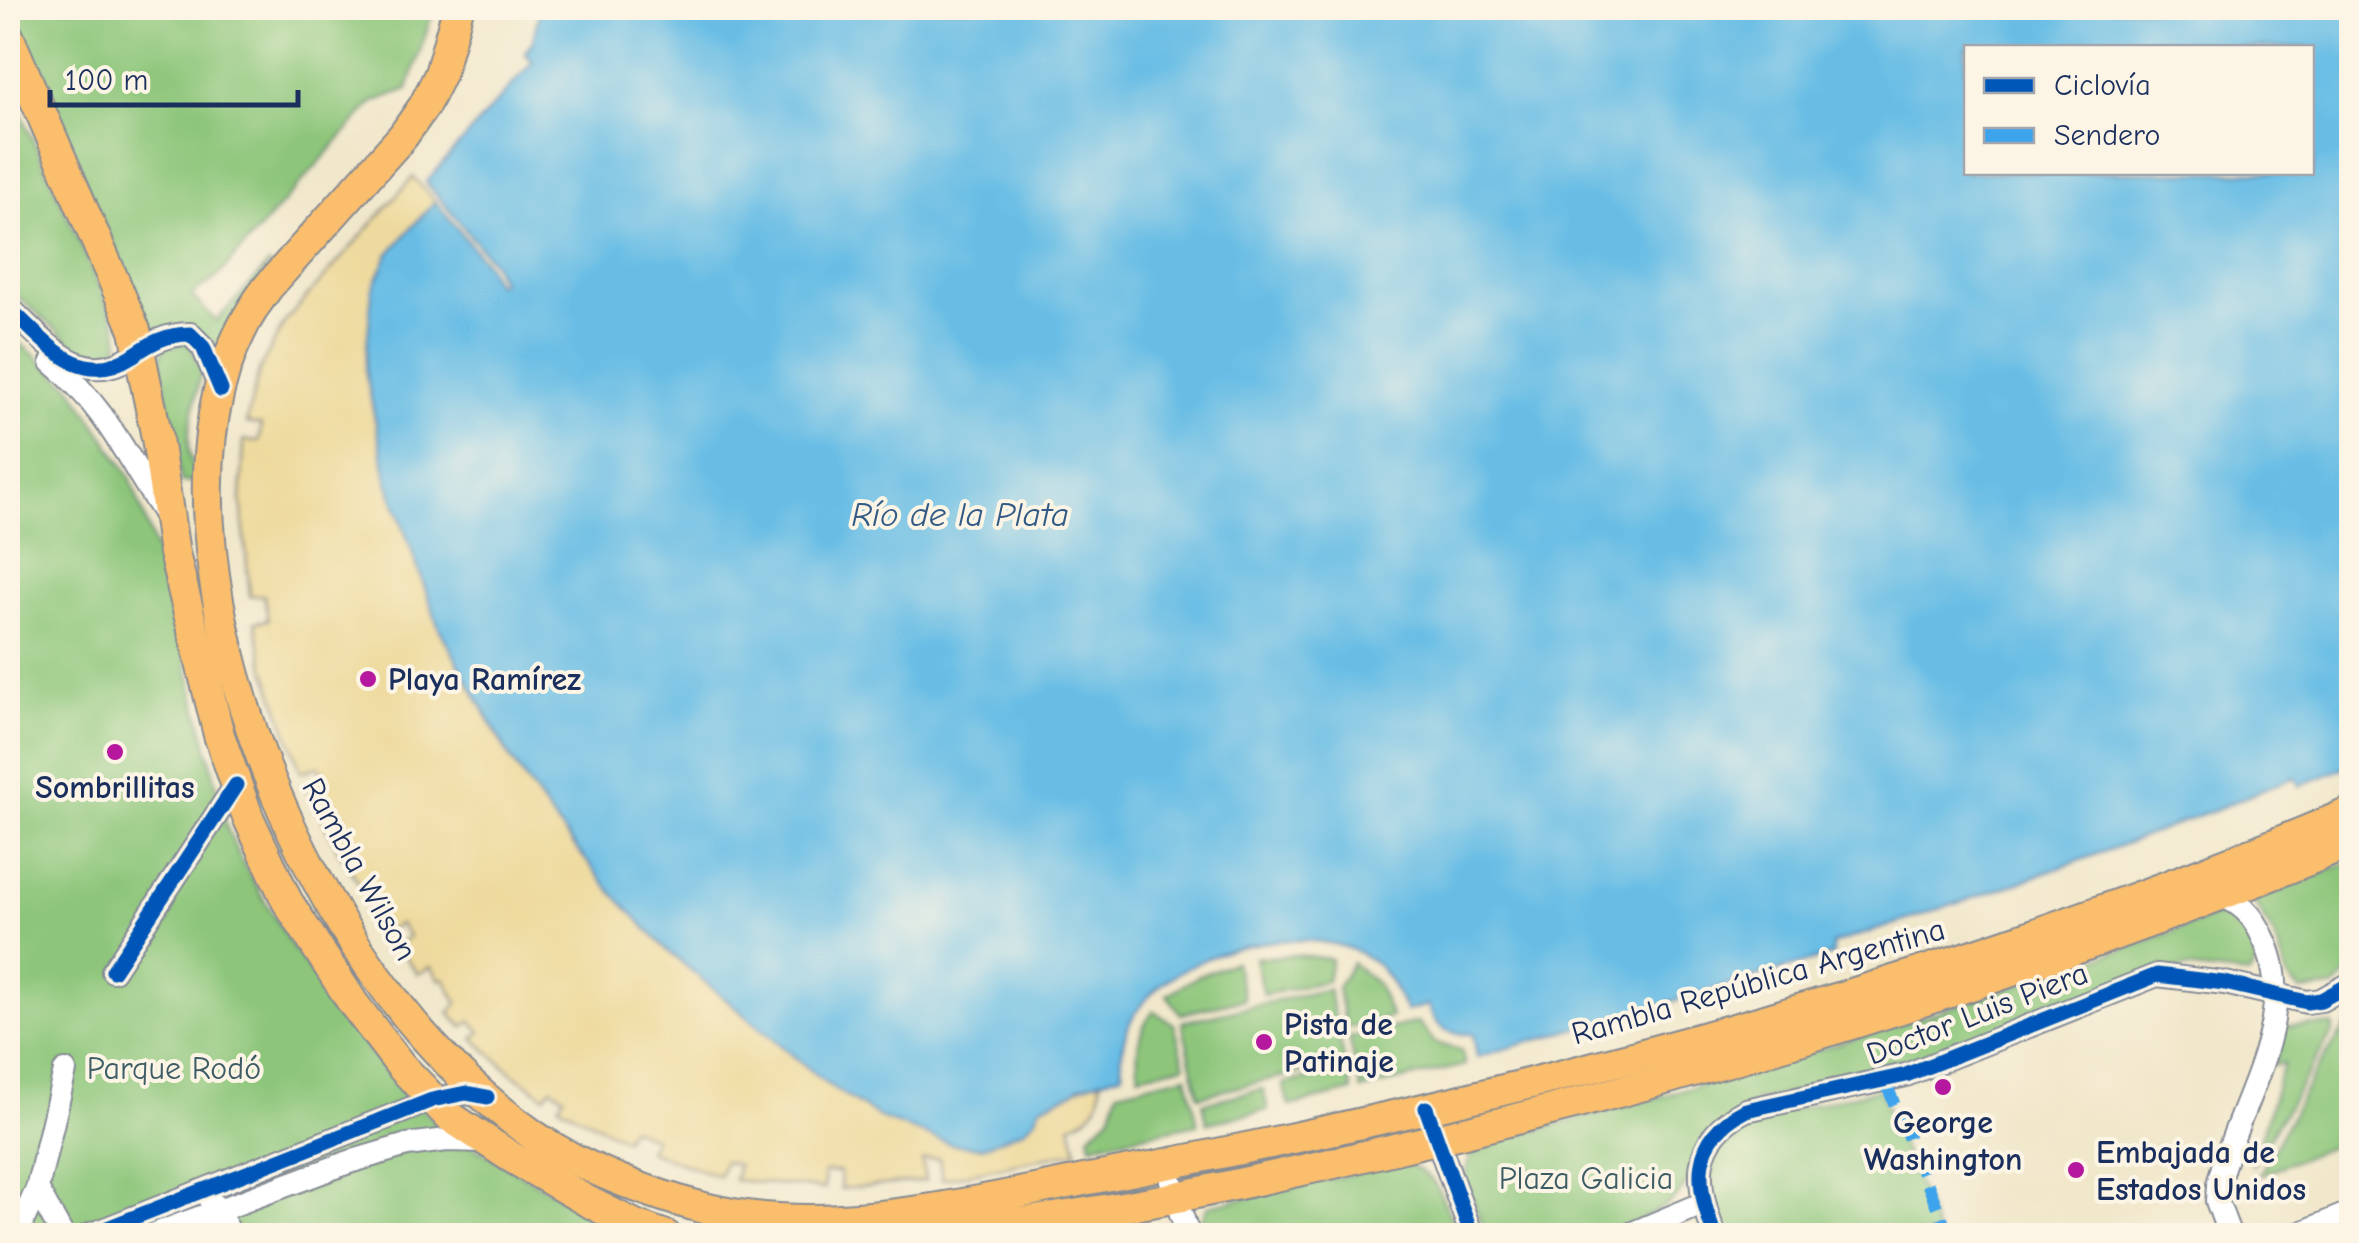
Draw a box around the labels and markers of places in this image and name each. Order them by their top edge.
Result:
place label: Playa Ramírez [388,661,581,698]
marker: Playa Ramírez [357,668,379,690]
marker: Sombrillitas [104,741,126,763]
place label: Sombrillitas [35,769,195,806]
place label: Pista de Patinaje [1284,1006,1394,1080]
marker: Pista de Patinaje [1253,1031,1275,1053]
marker: George Washington [1932,1076,1954,1098]
place label: George Washington [1864,1104,2022,1178]
place label: Embajada de Estados Unidos [2096,1134,2306,1208]
marker: Embajada de Estados Unidos [2065,1159,2087,1181]

